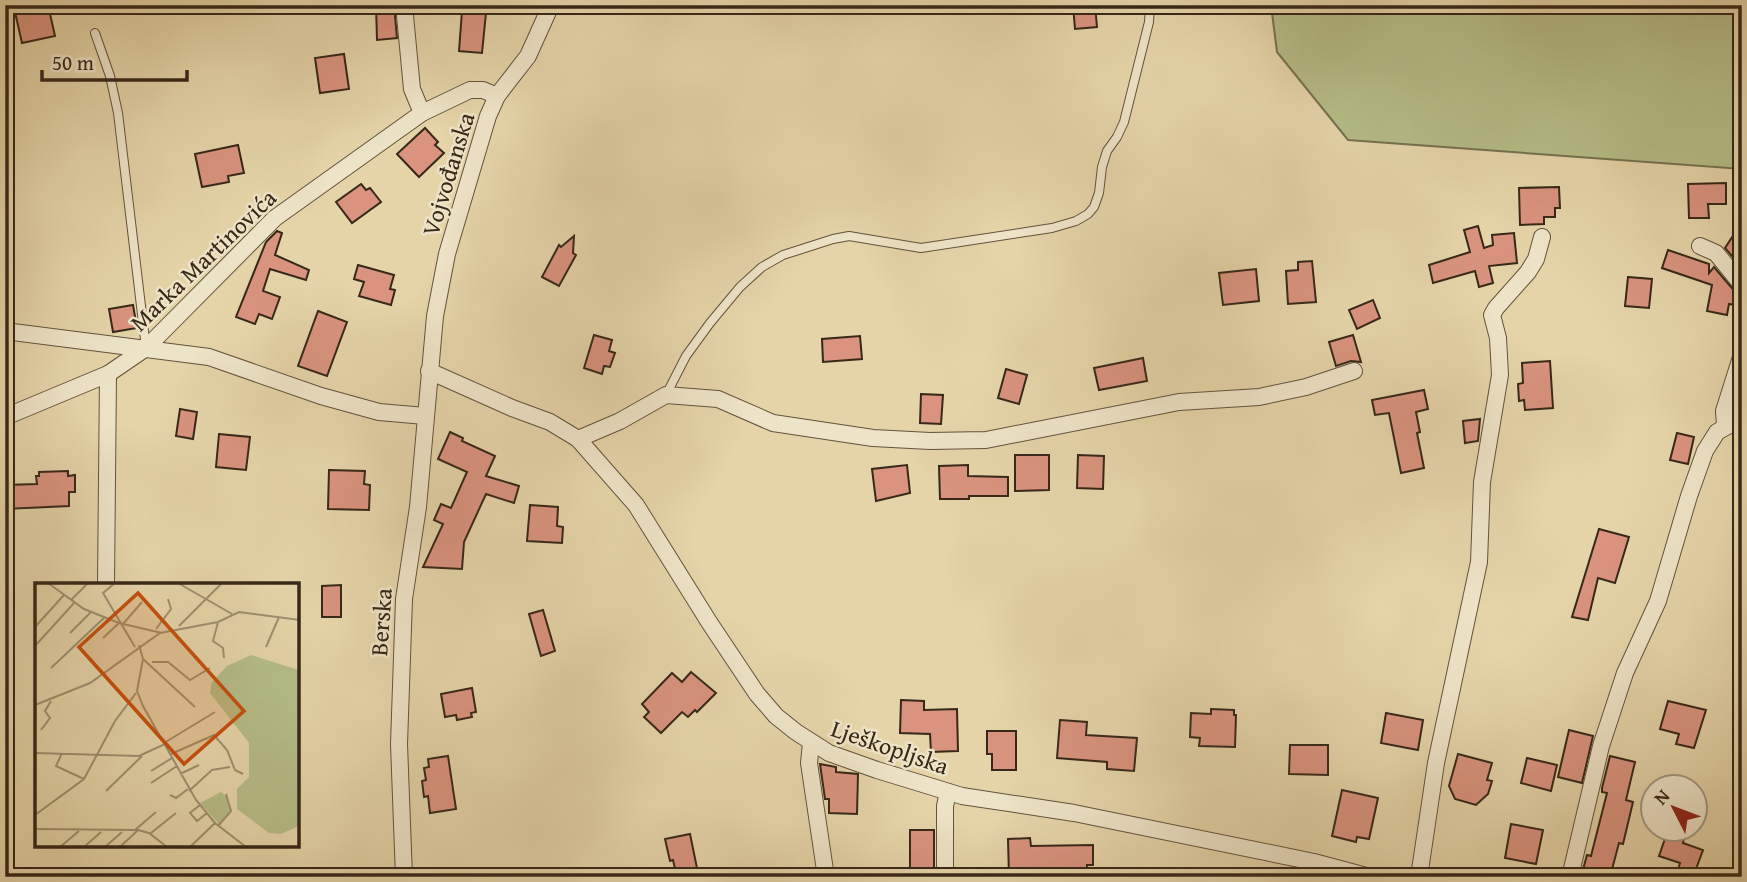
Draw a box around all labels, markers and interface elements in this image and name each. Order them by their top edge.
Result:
scale bar [42,38,187,82]
text: 50 m [52,47,94,78]
street label: Vojvođanska [413,107,484,240]
street label: Marka Martinovića [122,180,285,339]
inset map [35,583,299,847]
street label: Berska [361,586,401,657]
street label: Lješkopljska [827,711,954,784]
north arrow [1638,774,1708,844]
text: N [1647,782,1676,811]

